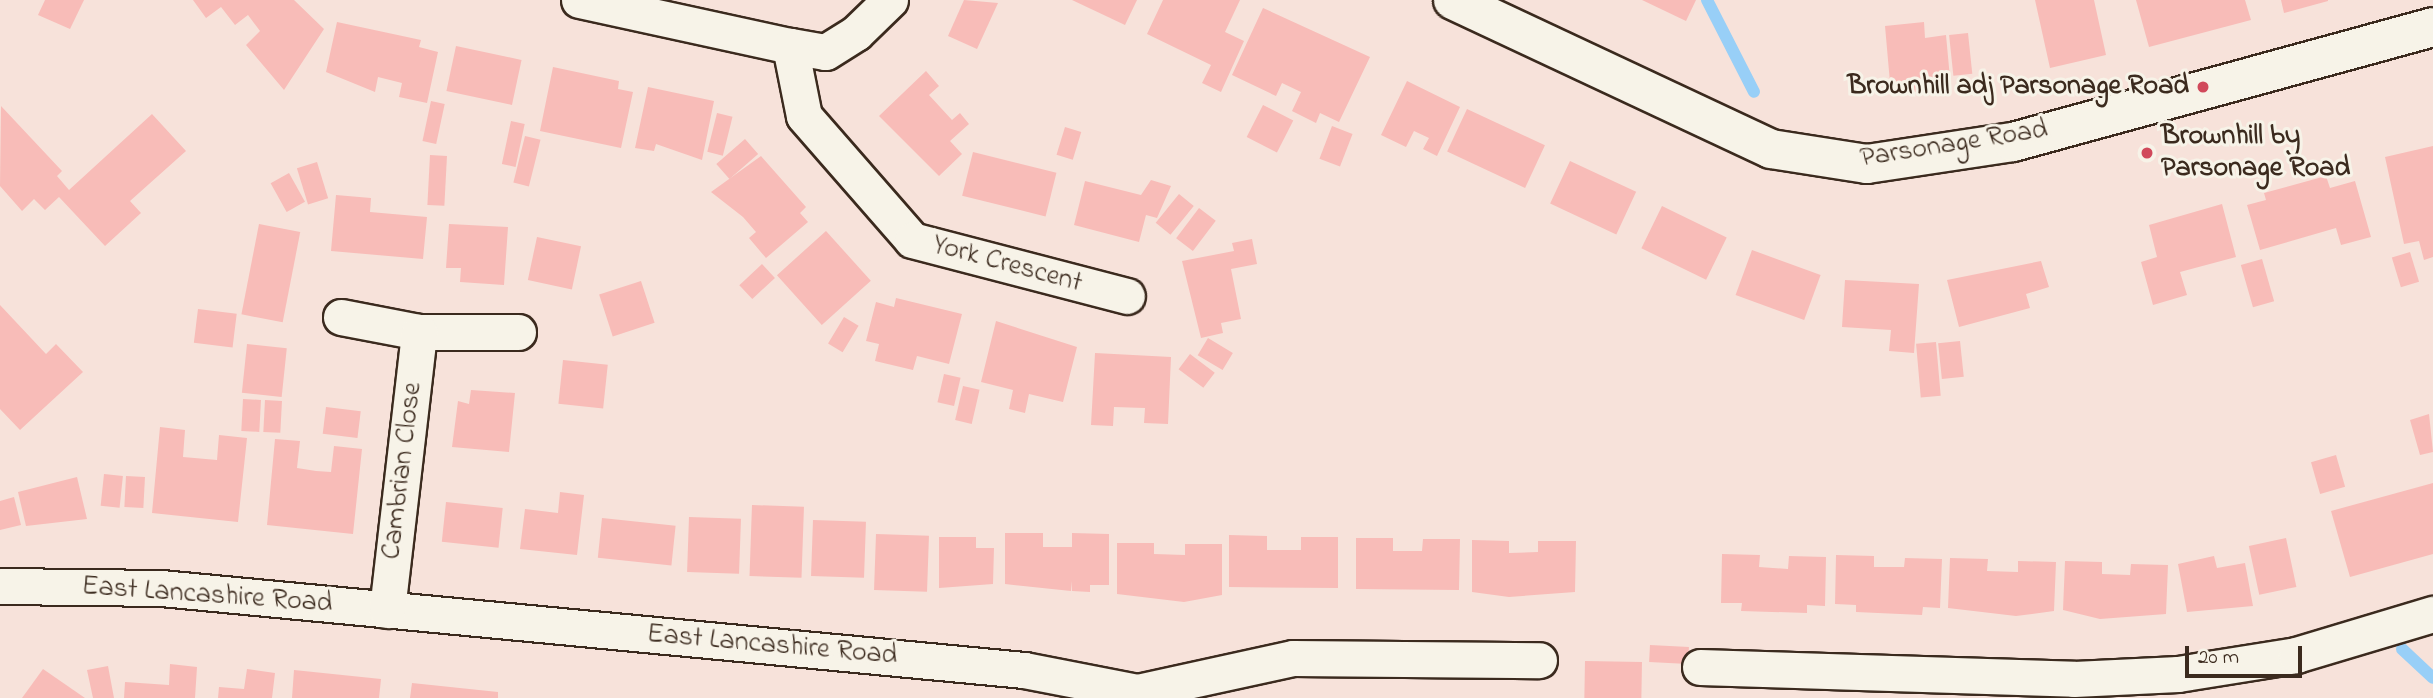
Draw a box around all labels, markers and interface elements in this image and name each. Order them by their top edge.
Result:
place label: Brownhill adj Parsonage Road [1847,70,2189,104]
marker: Brownhill adj Parsonage Road [2195,79,2211,95]
street label: Parsonage Road [1858,114,2050,176]
place label: Brownhill by Parsonage Road [2161,120,2350,186]
marker: Brownhill by Parsonage Road [2139,145,2155,161]
street label: York Crescent [928,229,1086,301]
street label: Cambrian Close [375,381,431,561]
street label: East Lancashire Road [80,570,334,622]
street label: East Lancashire Road [645,618,899,674]
scale bar [2188,632,2305,676]
text: 20 m [2198,643,2239,673]

